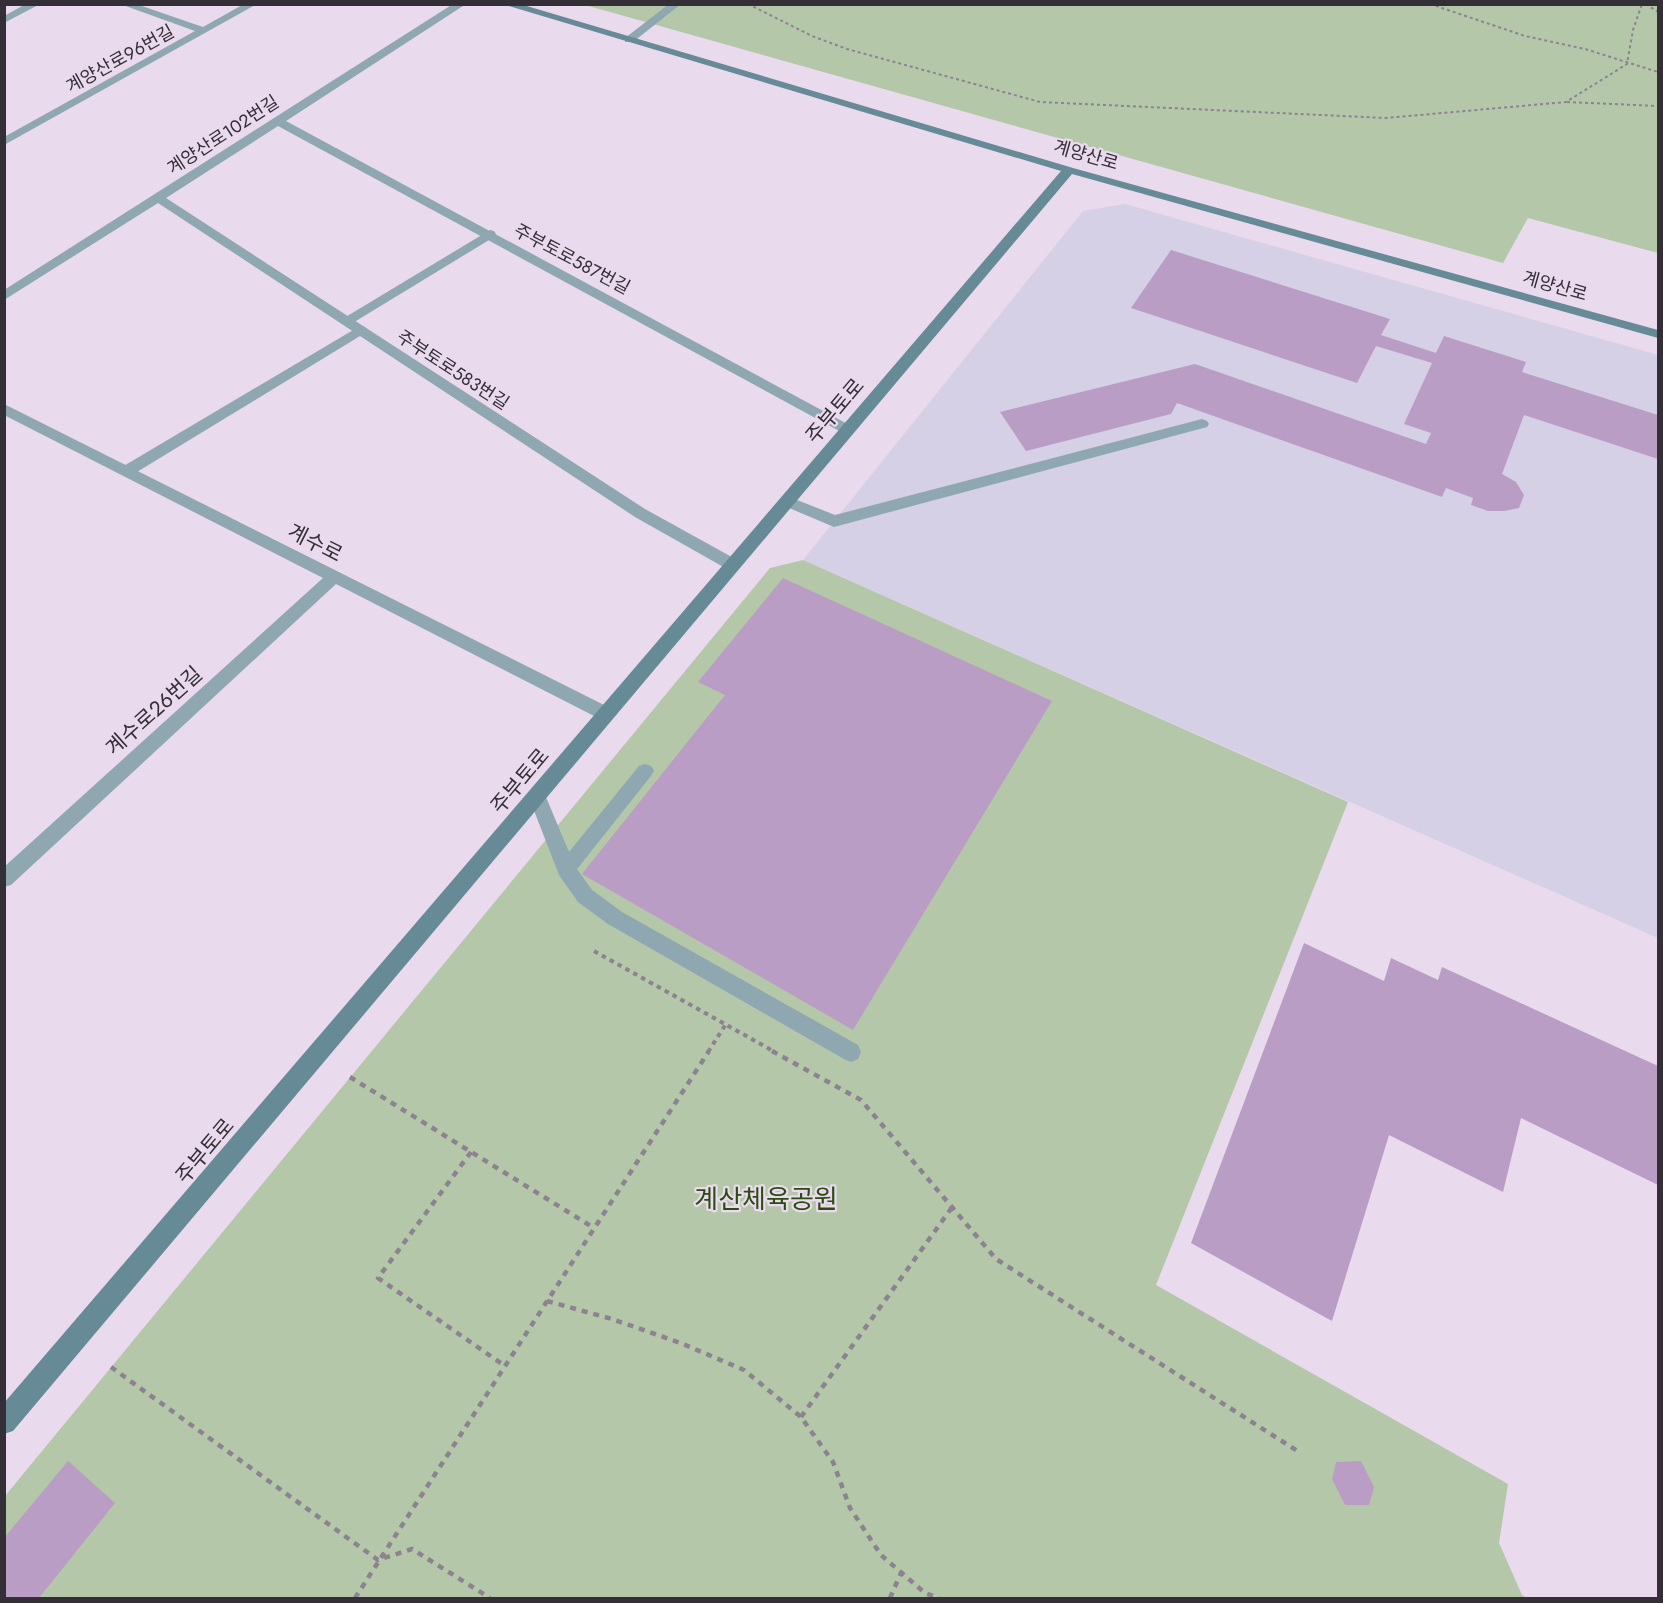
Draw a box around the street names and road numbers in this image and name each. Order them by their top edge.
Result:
street label: 계양산로96번길 [61,19,179,99]
street label: 계양산로102번길 [162,89,284,181]
street label: 계양산로 [1051,133,1121,177]
street label: 주부토로587번길 [509,217,635,301]
street label: 계양산로 [1520,264,1590,308]
street label: 주부토로583번길 [392,324,514,416]
street label: 주부토로 [799,372,871,450]
street label: 계수로 [282,516,348,570]
street label: 계수로26번길 [99,659,209,763]
street label: 주부토로 [484,742,556,820]
street label: 주부토로 [169,1112,241,1190]

